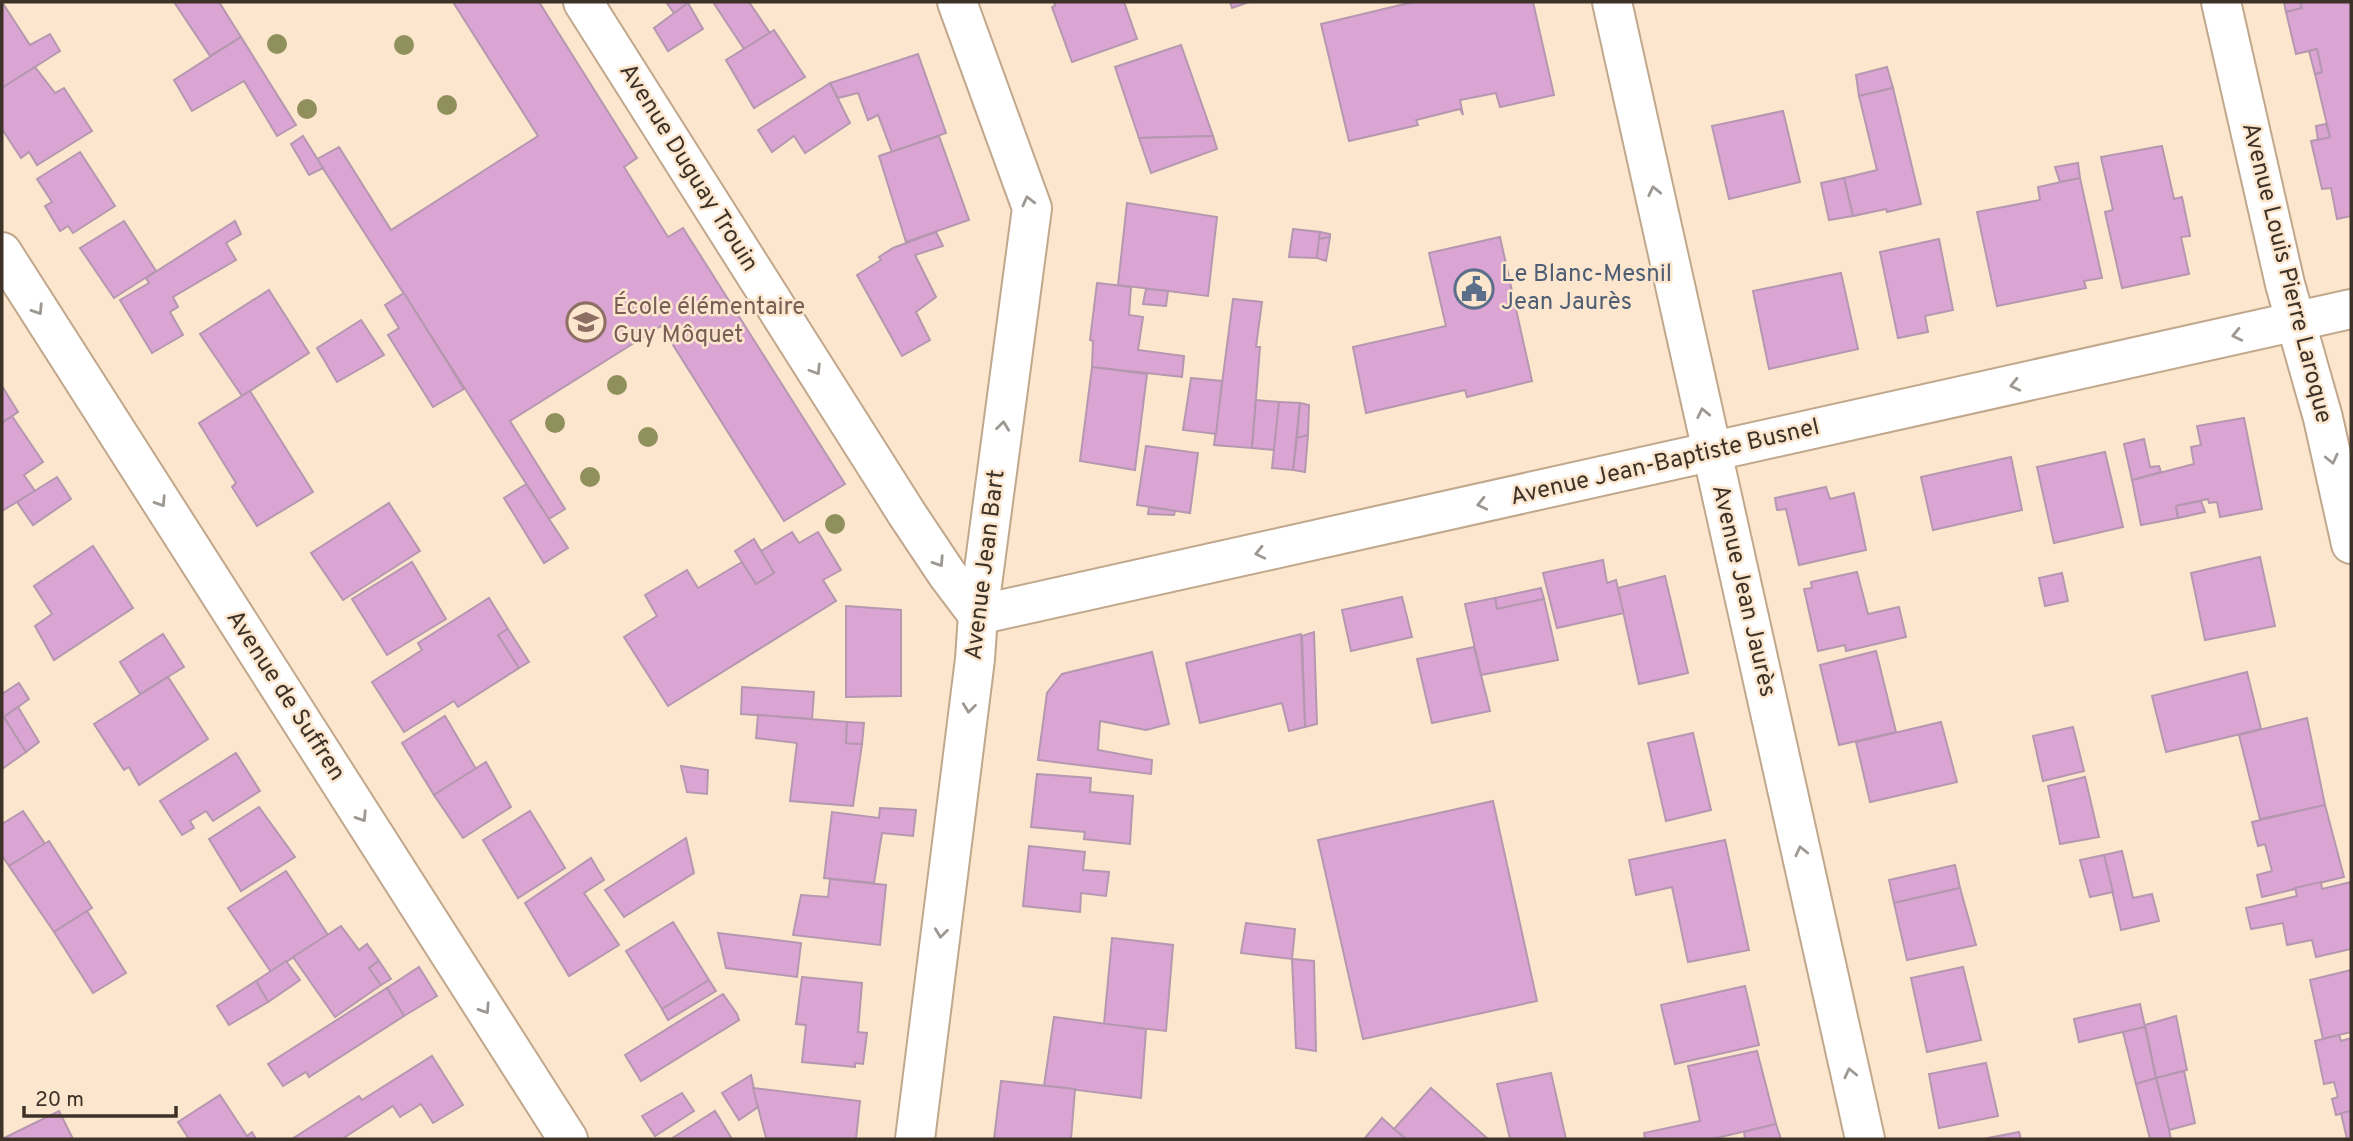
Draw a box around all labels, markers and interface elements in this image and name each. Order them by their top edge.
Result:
street label: Avenue Duguay Trouin [612,58,764,278]
street label: Avenue Louis Pierre Laroque [2234,120,2338,426]
one-way arrow [1647,185,1662,197]
one-way arrow [1022,196,1036,208]
place label: Le Blanc-Mesnil Jean Jaurès [1501,260,1672,318]
public building icon: Le Blanc-Mesnil Jean Jaurès [1453,268,1495,310]
place label: École élémentaire Guy Môquet [613,291,805,351]
school or university icon: École élémentaire Guy Môquet [565,301,607,343]
one-way arrow [30,302,43,315]
one-way arrow [2231,327,2243,342]
one-way arrow [808,362,821,375]
one-way arrow [2009,376,2021,391]
one-way arrow [1697,407,1711,419]
street label: Avenue Jean-Baptiste Busnel [1507,413,1823,513]
one-way arrow [996,420,1011,432]
one-way arrow [2324,453,2338,465]
street label: Avenue Jean Bart [959,468,1013,662]
street label: Avenue Jean Jaurès [1704,482,1782,700]
one-way arrow [152,494,165,507]
one-way arrow [1476,495,1488,510]
one-way arrow [1254,545,1266,559]
one-way arrow [930,554,943,567]
street label: Avenue de Suffren [219,605,351,787]
one-way arrow [962,702,977,714]
one-way arrow [354,810,367,823]
one-way arrow [1794,845,1809,857]
one-way arrow [933,928,948,939]
one-way arrow [476,1001,489,1014]
one-way arrow [1844,1067,1858,1079]
scale bar [24,1074,177,1118]
text: 20 m [35,1087,84,1114]

